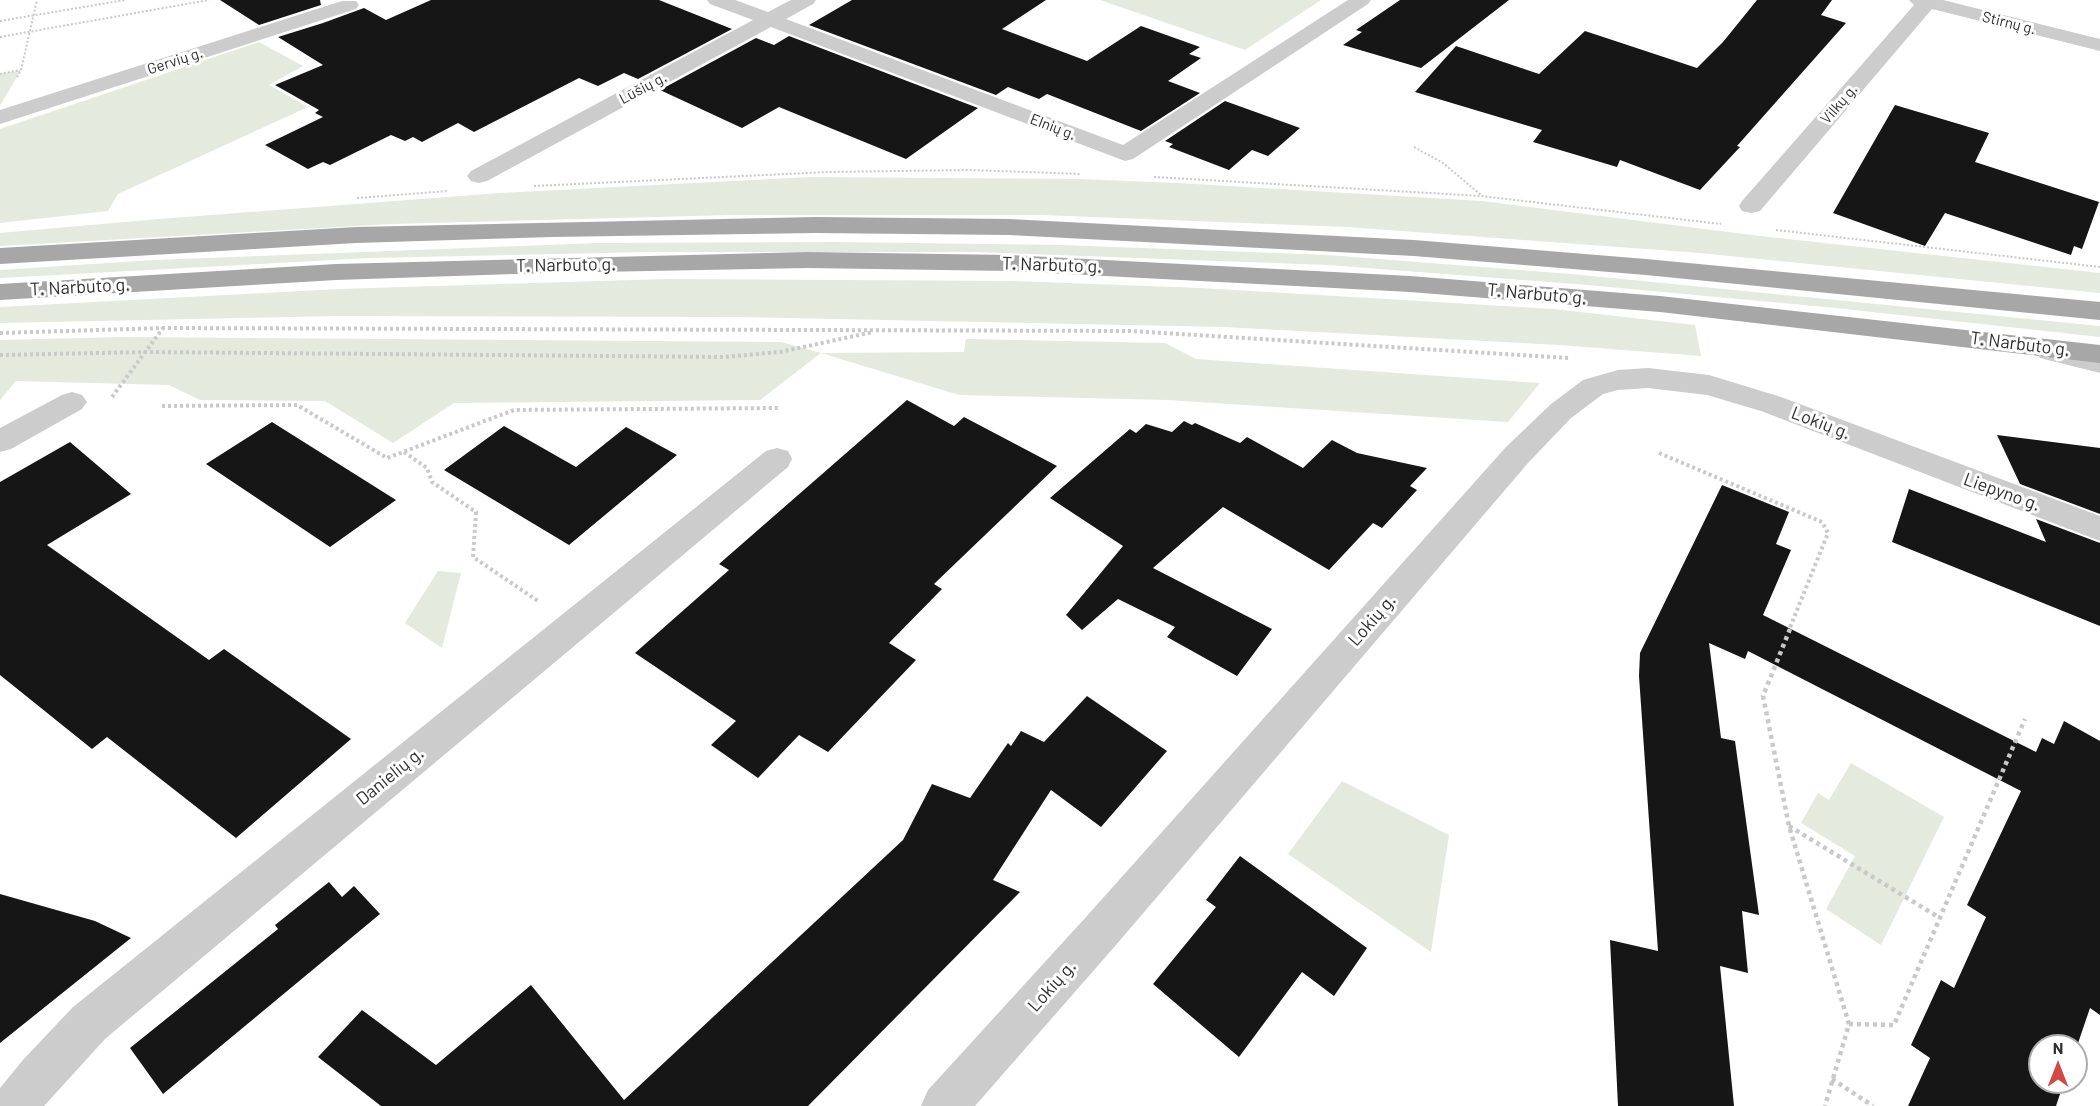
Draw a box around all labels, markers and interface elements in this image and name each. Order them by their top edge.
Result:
street label: Stirnų g. [1980,8,2038,38]
street label: Gervių g. [145,44,205,78]
street label: Lūšių g. [616,68,670,108]
street label: Vilkų g. [1817,80,1861,128]
street label: Elnių g. [1028,110,1078,144]
street label: T. Narbuto g. [1002,252,1102,278]
street label: T. Narbuto g. [516,253,616,277]
street label: T. Narbuto g. [29,274,131,300]
street label: T. Narbuto g. [1486,279,1588,309]
street label: T. Narbuto g. [1969,327,2071,361]
street label: Lokių g. [1788,402,1854,444]
street label: Liepyno g. [1961,468,2043,516]
street label: Lokių g. [1344,590,1400,650]
street label: Danielių g. [352,742,428,810]
street label: Lokių g. [1023,956,1081,1016]
north arrow [2028,1034,2088,1094]
text: N [2053,1038,2063,1057]

